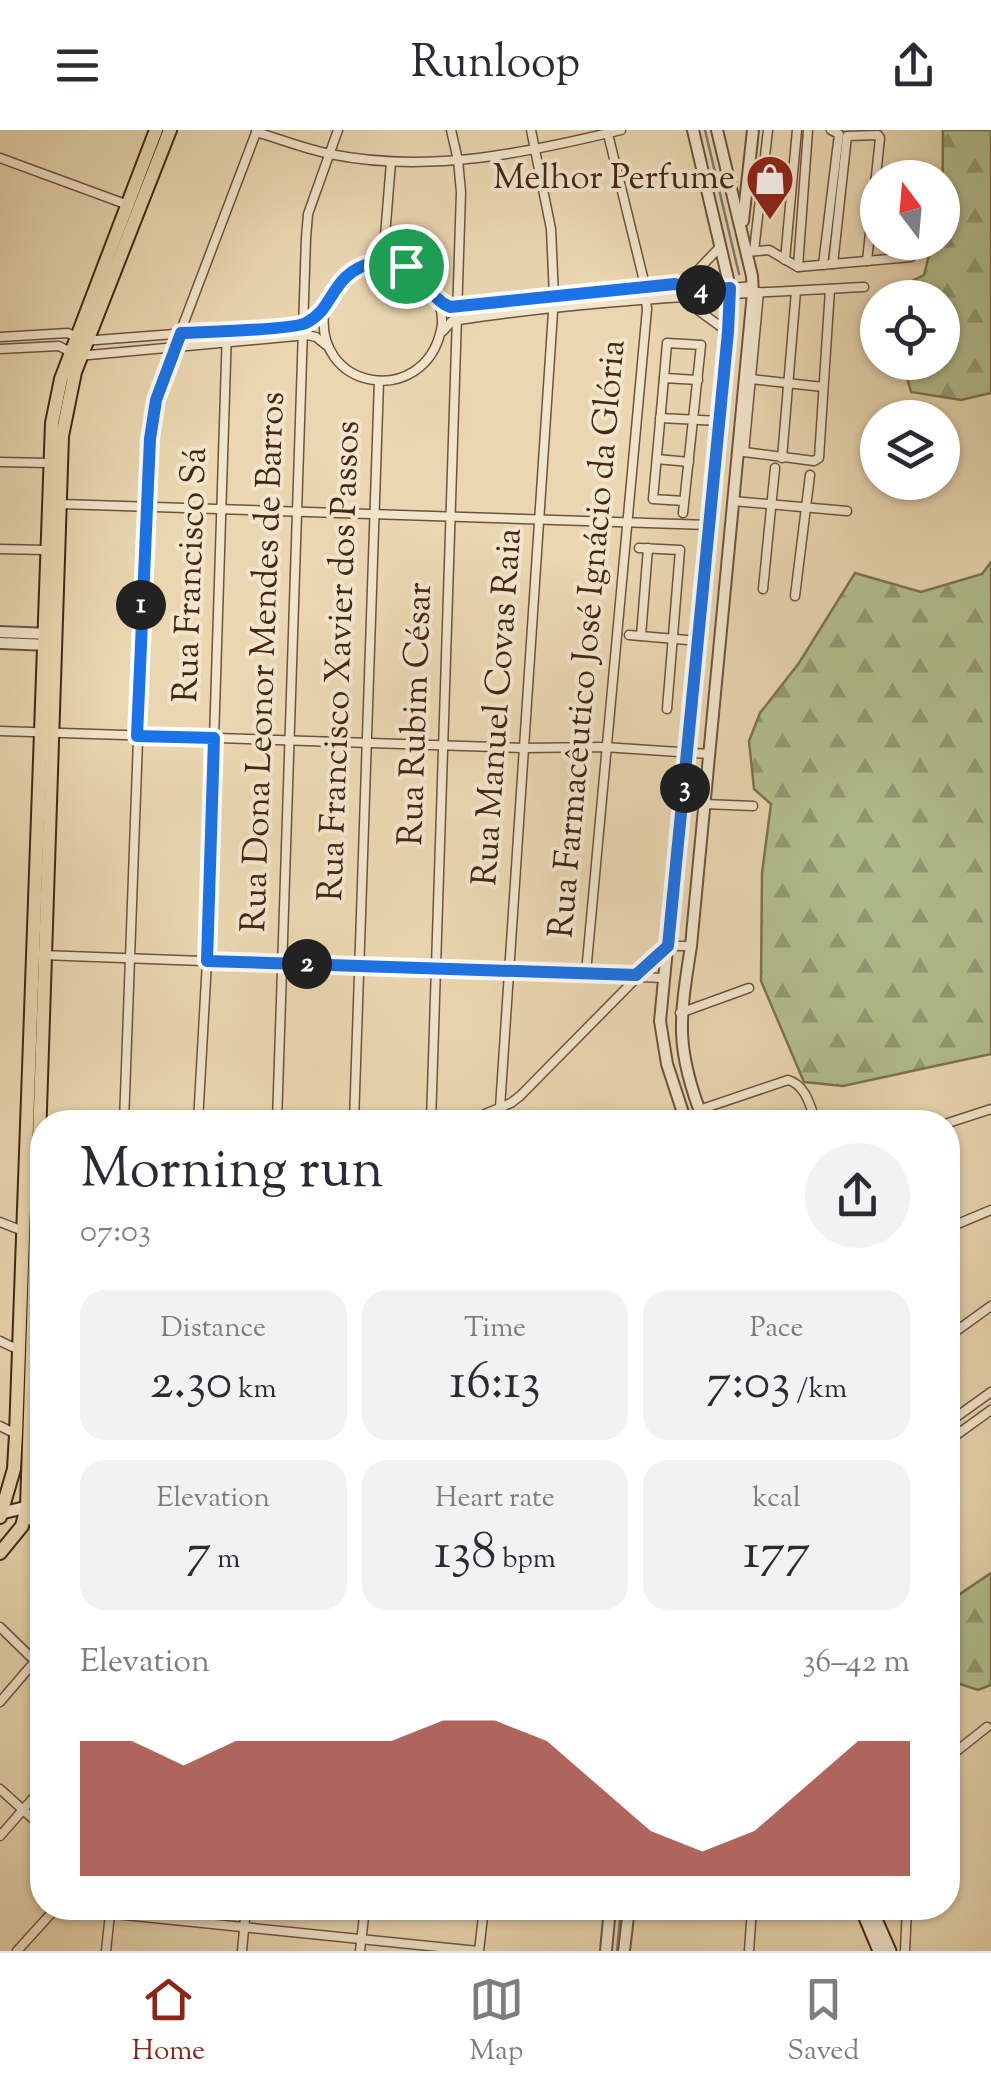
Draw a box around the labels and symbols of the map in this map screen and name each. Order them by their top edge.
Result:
shop icon: Melhor Perfume [744,153,796,221]
place label: Melhor Perfume [493,154,735,205]
north arrow [860,160,960,260]
pin [364,224,449,309]
pin: 4 [676,265,726,315]
street label: Rua Farmacêutico José Ignácio da Glória [537,338,641,940]
street label: Rua Dona Leonor Mendes de Barros [230,391,300,933]
street label: Rua Francisco Xavier dos Passos [307,420,375,902]
street label: Rua Francisco Sá [162,447,222,703]
street label: Rua Manuel Covas Raia [461,526,537,888]
pin: 1 [116,580,166,630]
street label: Rua Rubim César [387,582,447,846]
pin: 3 [660,763,710,813]
pin: 2 [282,939,332,989]

